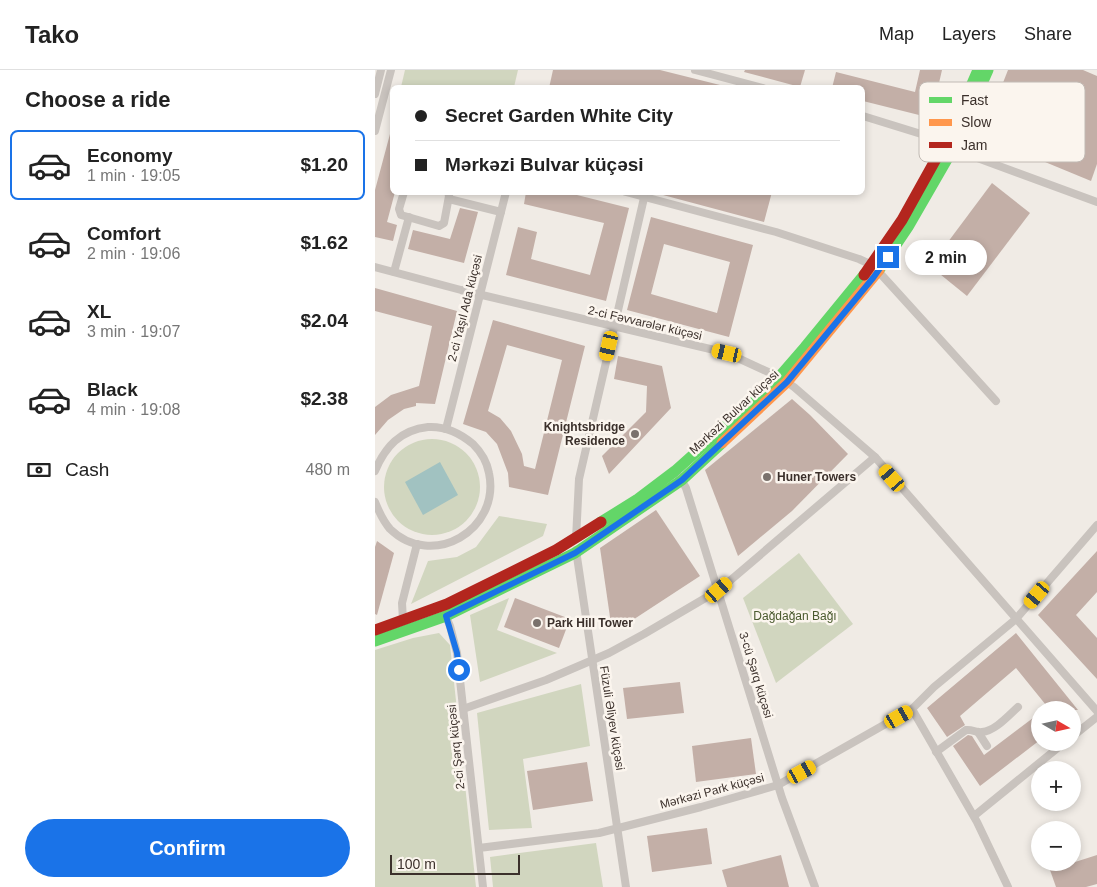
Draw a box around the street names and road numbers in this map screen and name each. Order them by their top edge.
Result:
street label: 2-ci Yaşıl Ada küçəsi [445,253,485,363]
street label: 2-ci Fəvvarələr küçəsi [587,303,703,343]
street label: Mərkəzi Bulvar küçəsi [687,367,781,457]
street label: 3-cü Şərq küçəsi [736,630,776,720]
street label: Füzuli Əliyev küçəsi [597,665,627,771]
street label: 2-ci Şərq küçəsi [445,704,467,790]
street label: Mərkəzi Park küçəsi [658,770,766,812]

